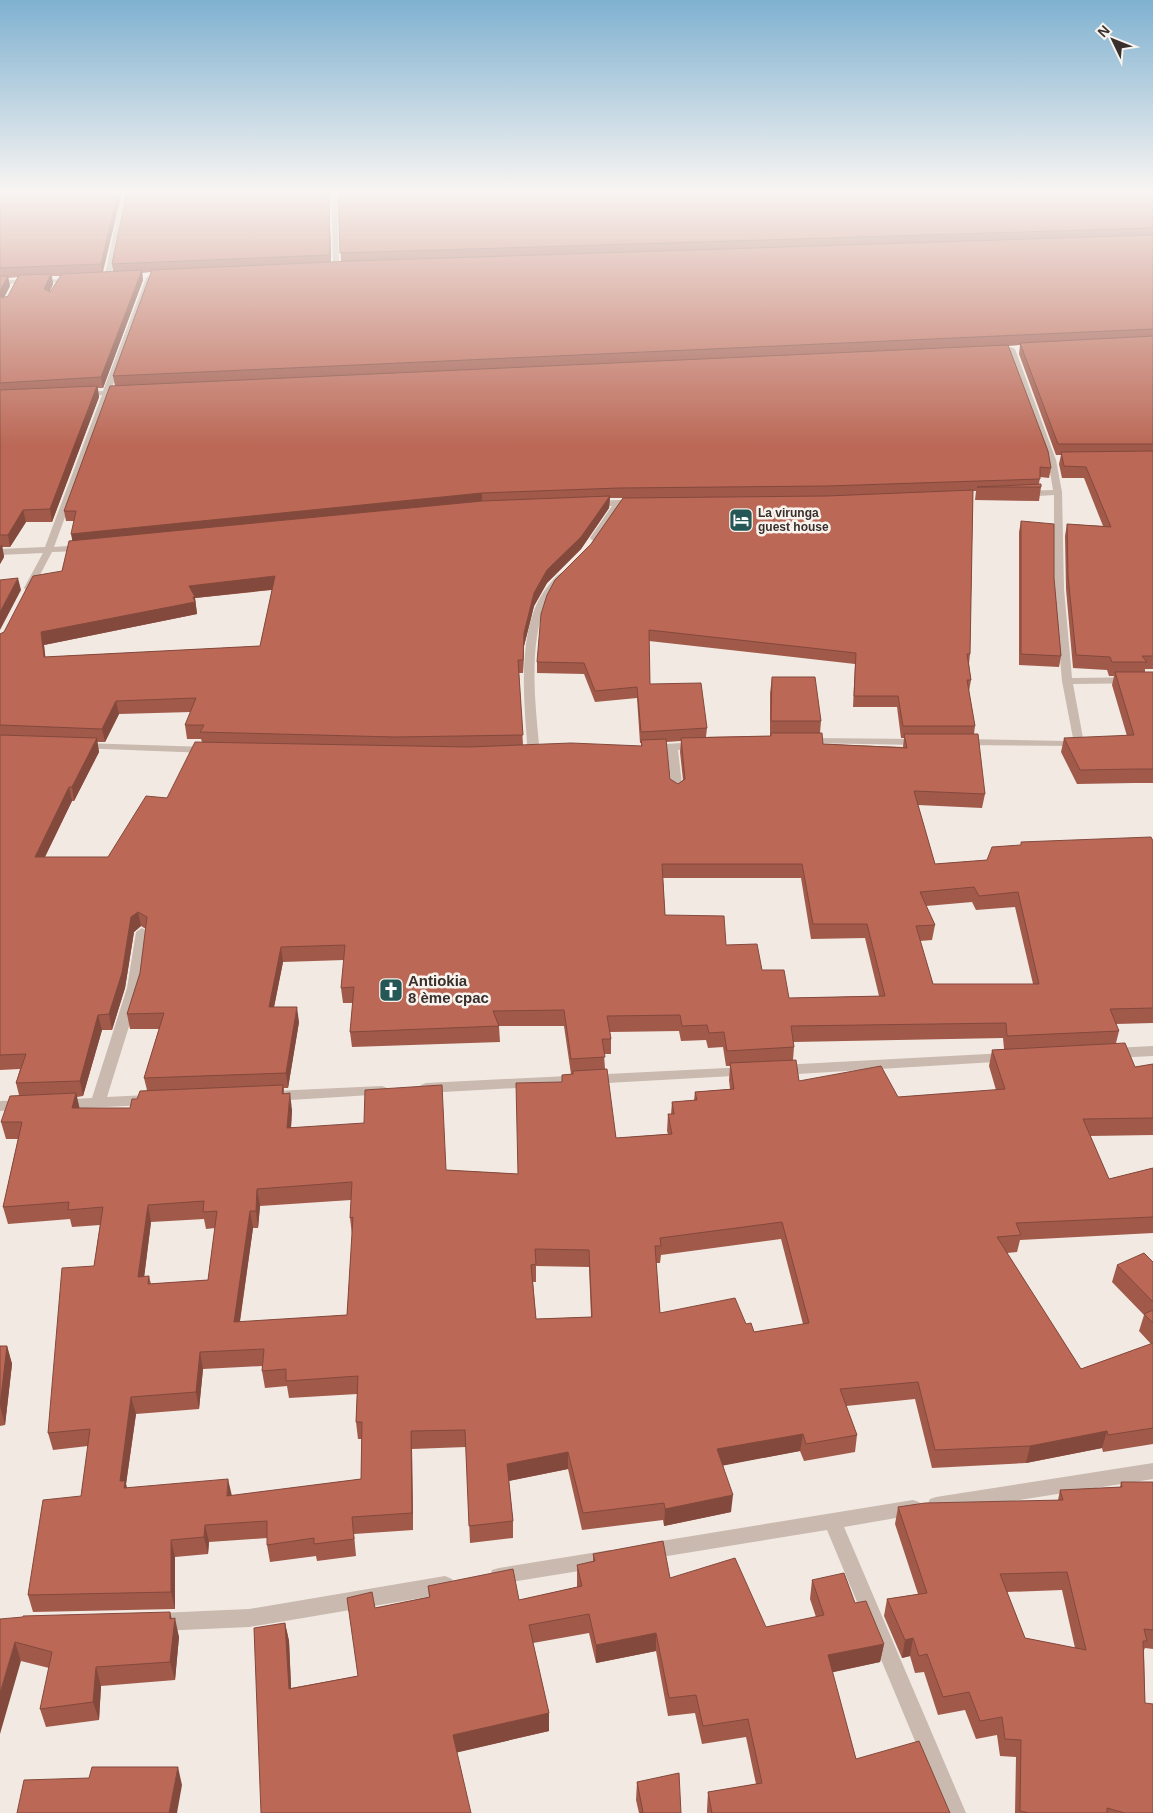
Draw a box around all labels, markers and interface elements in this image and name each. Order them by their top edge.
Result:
north arrow [1088,15,1138,65]
text: N [1094,22,1113,40]
place label: La virunga guest house [758,506,829,534]
hotel icon: La virunga guest house [728,507,754,533]
place label: Antiokia 8 ème cpac [408,972,489,1006]
church icon: Antiokia 8 ème cpac [378,977,404,1003]

